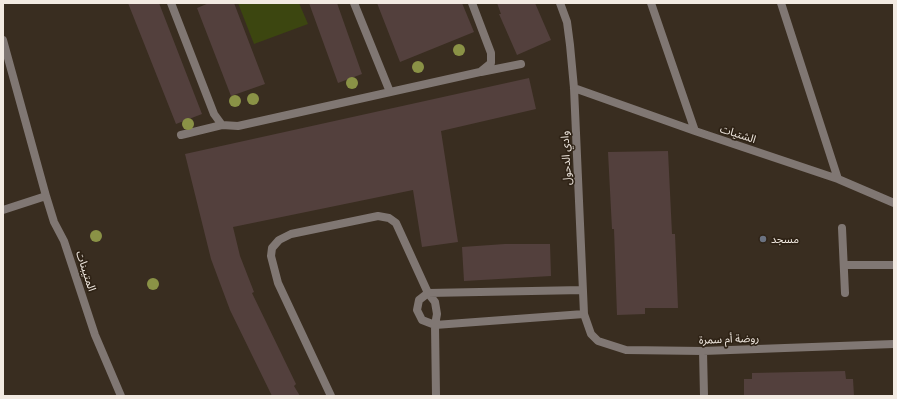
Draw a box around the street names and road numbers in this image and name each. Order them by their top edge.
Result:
street label: الشتيات [718,122,758,146]
street label: وادي الدحول [558,131,574,185]
street label: المتيبنات [73,249,99,293]
street label: روضة أم سمرة [699,331,759,347]

